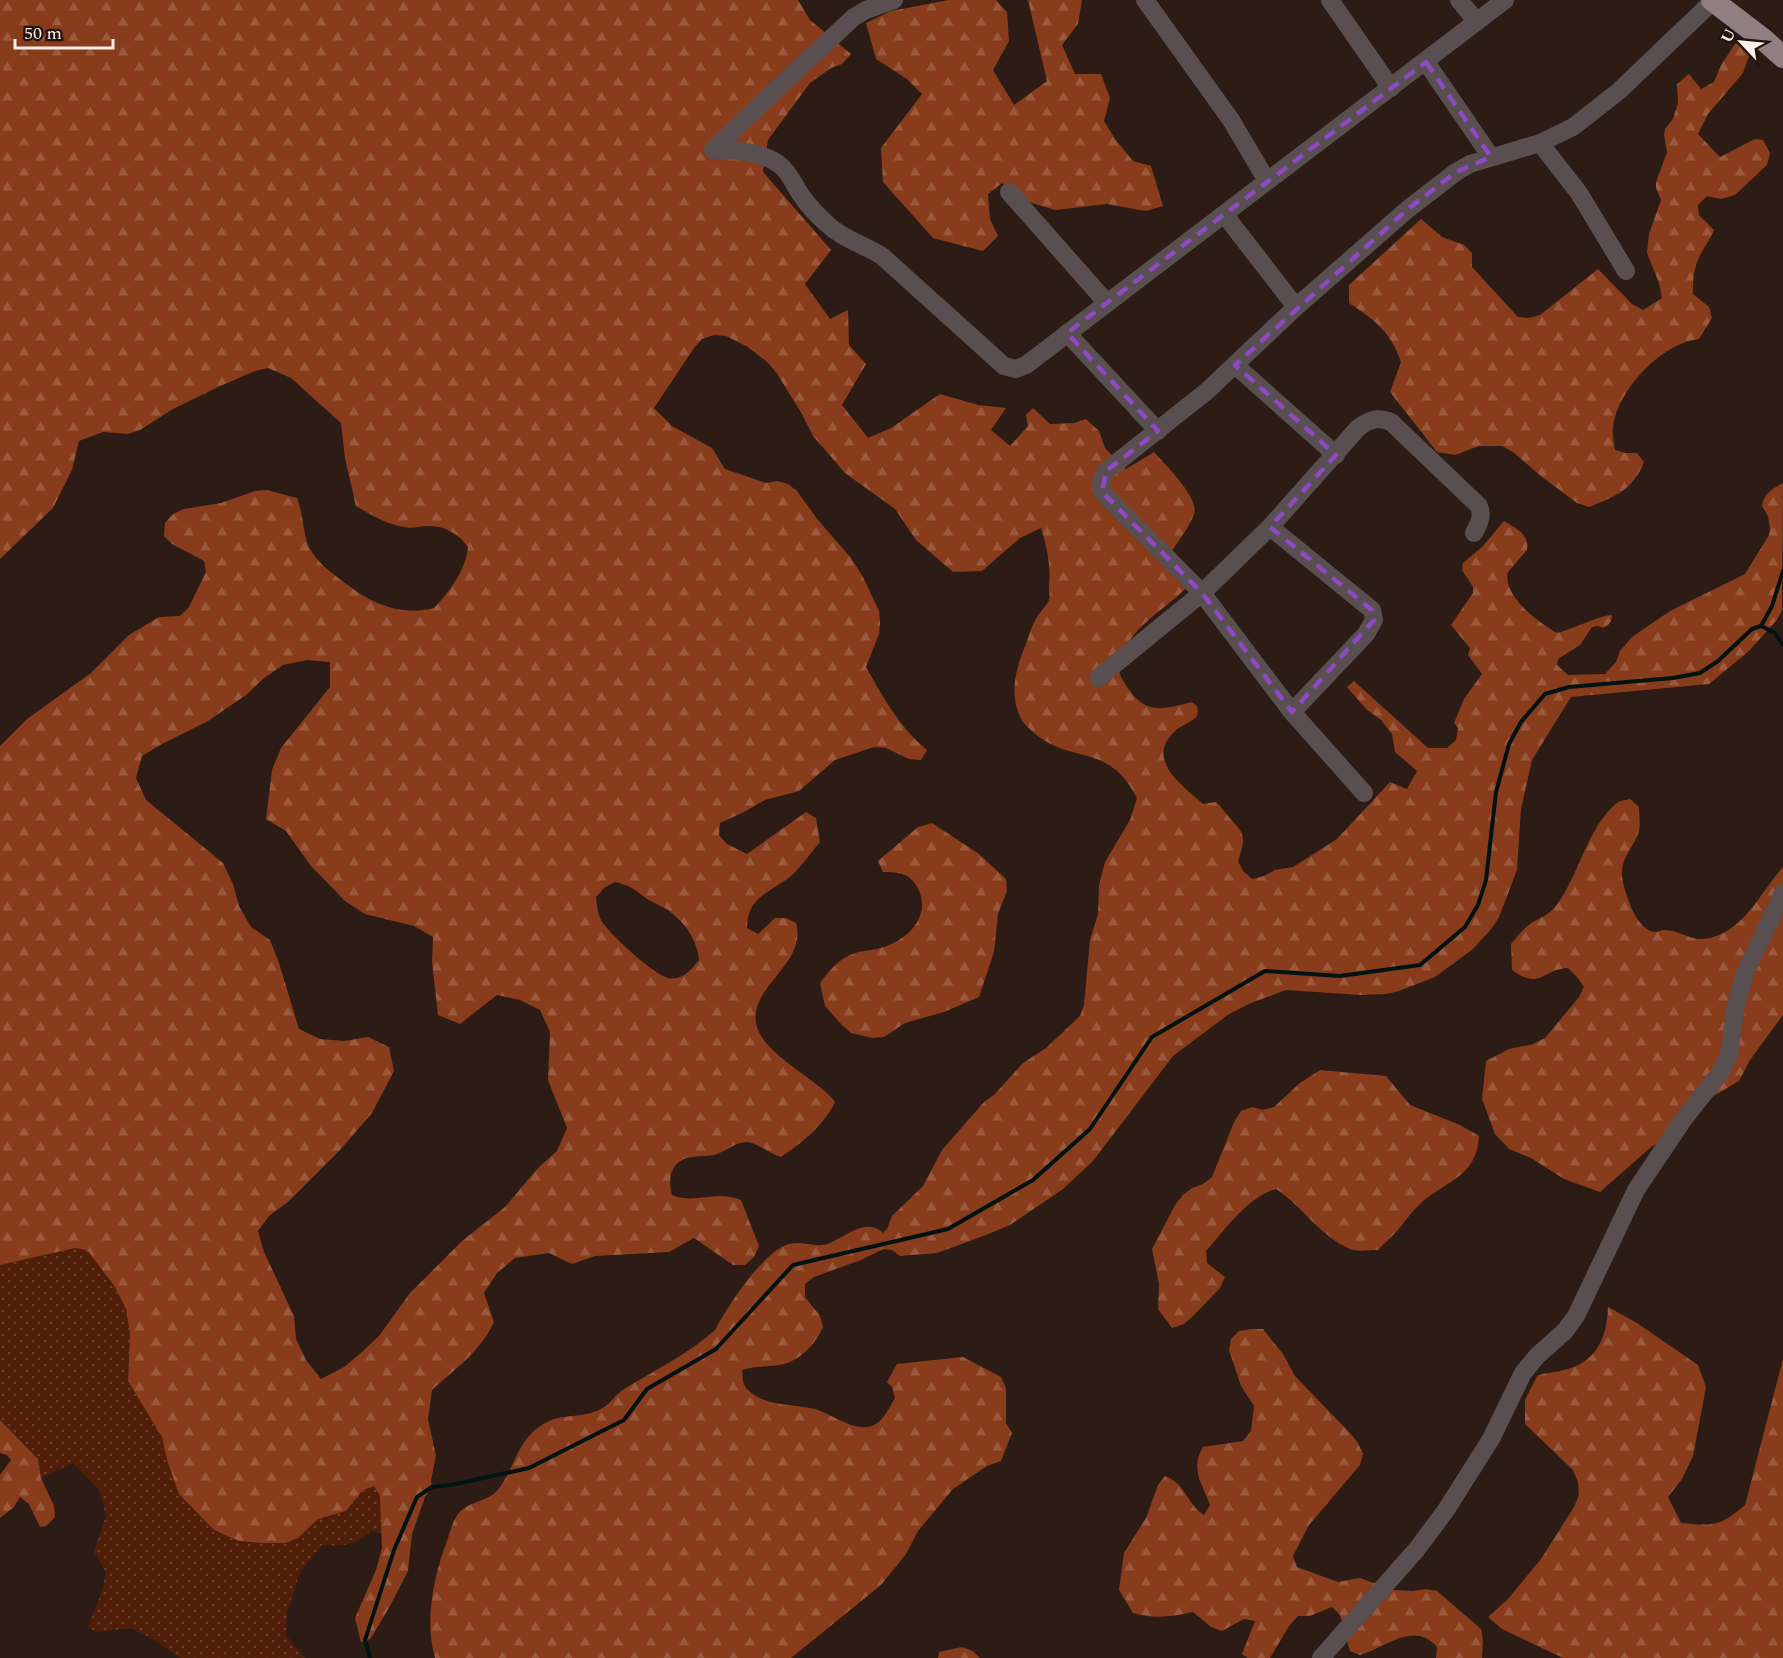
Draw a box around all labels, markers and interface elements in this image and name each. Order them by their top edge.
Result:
scale bar [15,12,112,50]
north arrow [1711,12,1771,72]
text: 50 m [24,20,62,47]
text: U [1715,25,1742,47]

